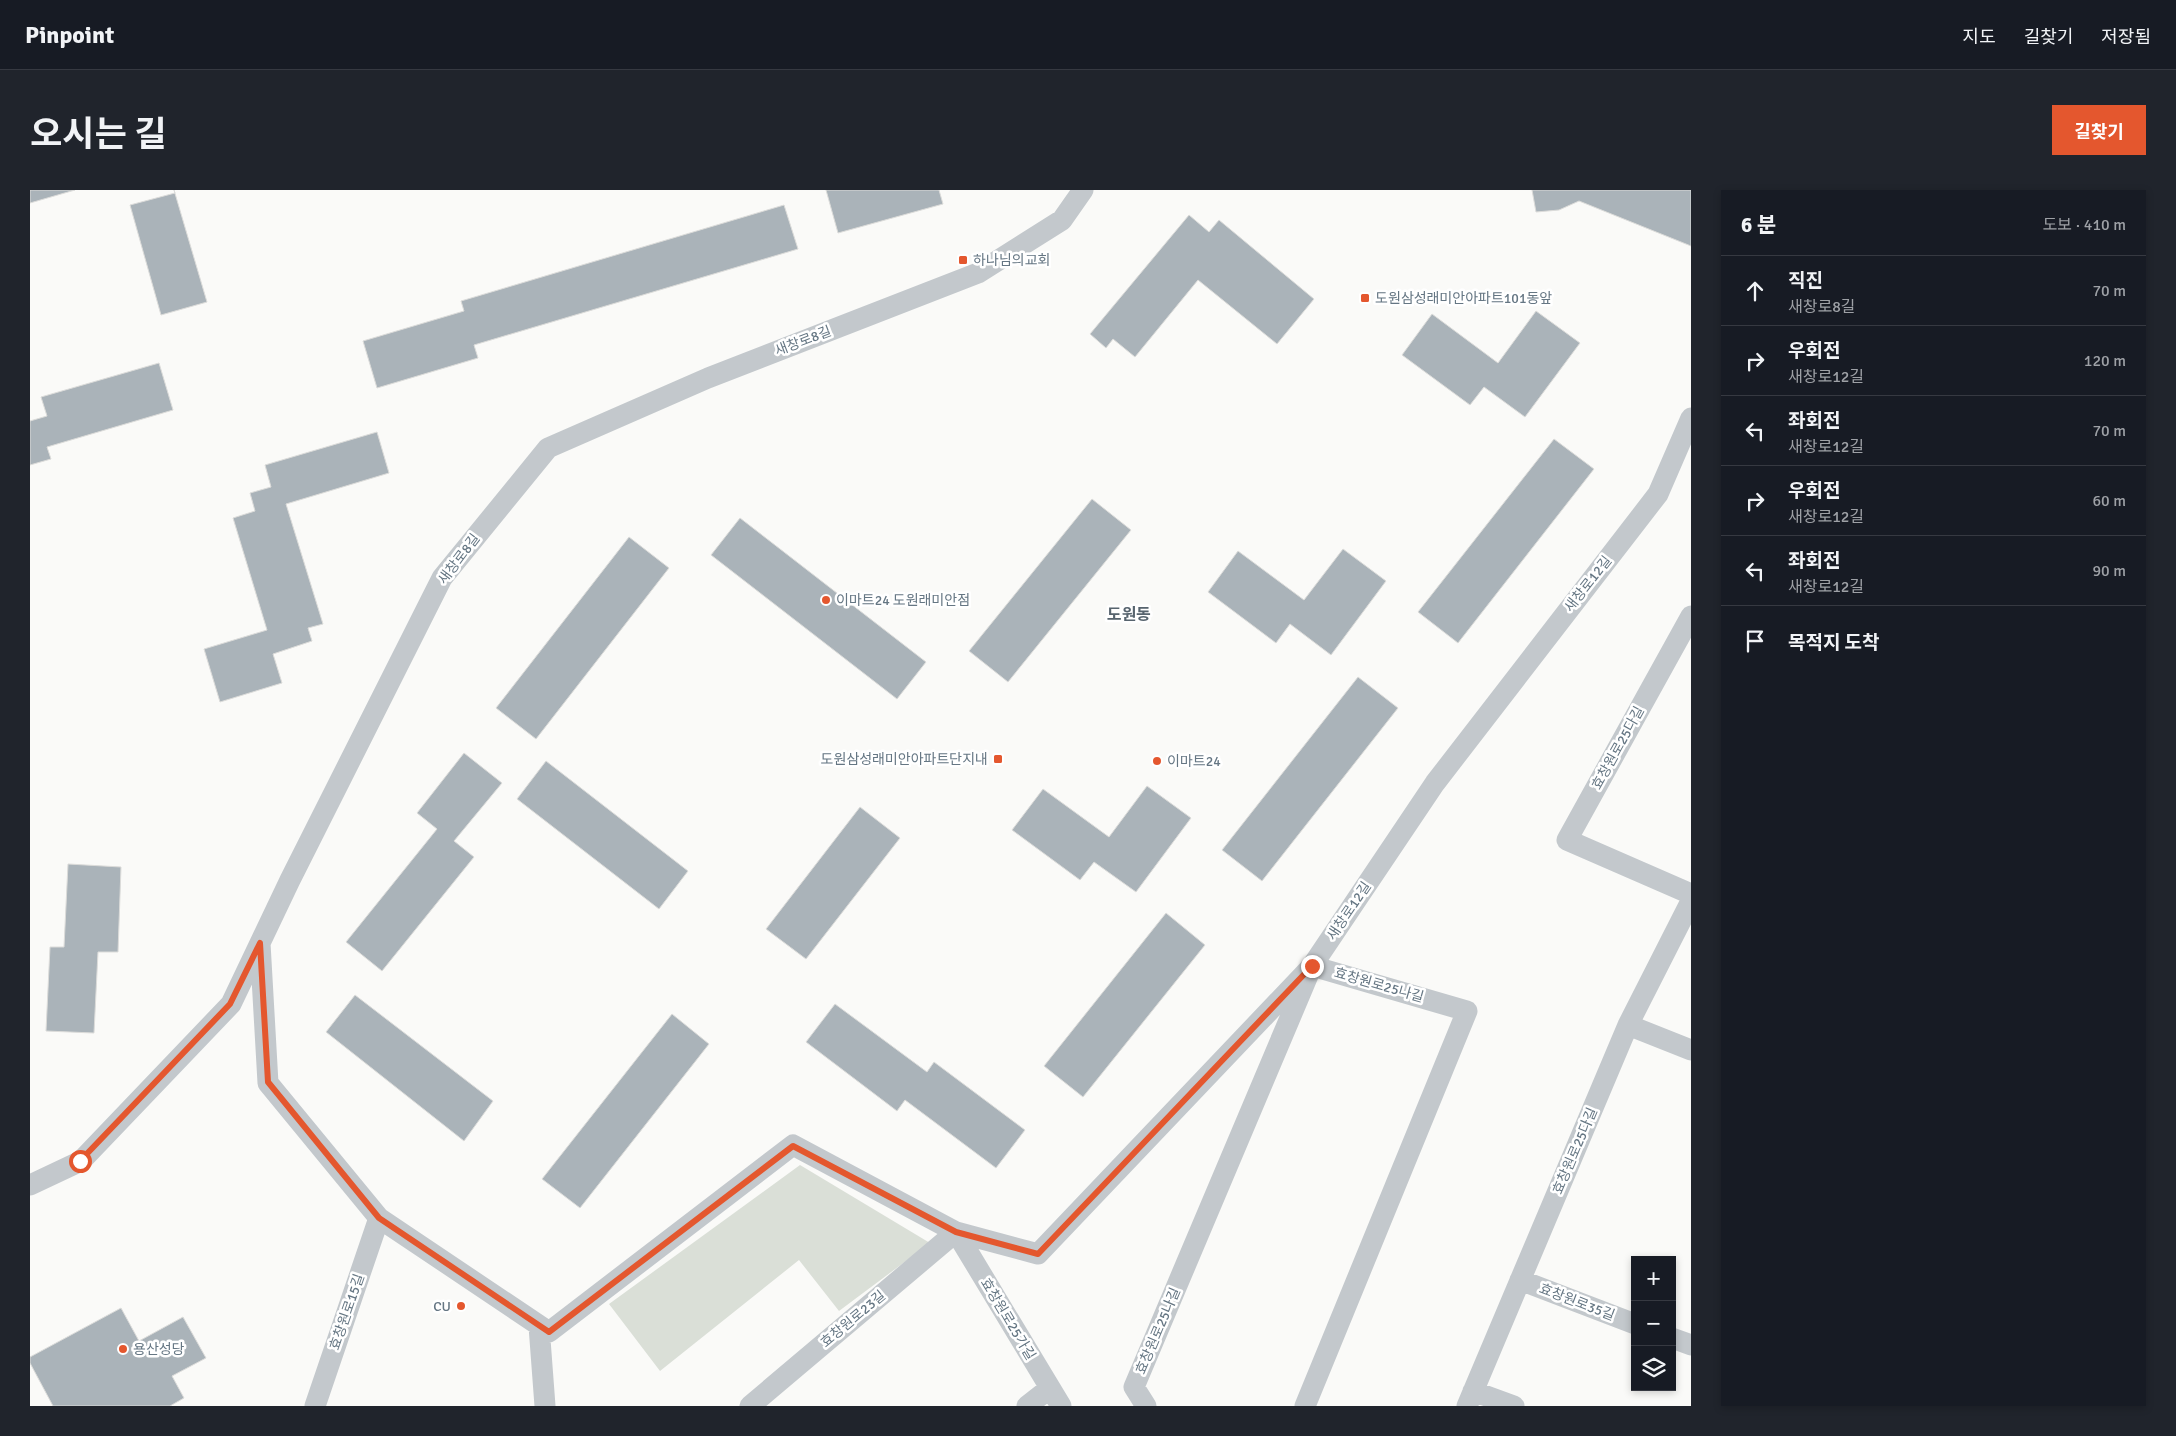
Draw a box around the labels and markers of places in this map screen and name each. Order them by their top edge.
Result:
place label: 하나님의교회 [973,252,1050,269]
marker: 하나님의교회 [957,254,969,266]
place label: 도원삼성래미안아파트101동앞 [1375,290,1552,307]
marker: 도원삼성래미안아파트101동앞 [1359,292,1371,304]
place label: 이마트24 도원래미안점 [836,592,970,609]
marker: 이마트24 도원래미안점 [820,594,832,606]
place label: 도원삼성래미안아파트단지내 [821,751,988,768]
marker: 도원삼성래미안아파트단지내 [992,753,1004,765]
place label: 이마트24 [1167,753,1221,770]
marker: 이마트24 [1151,755,1163,767]
place label: CU [433,1298,451,1315]
marker: CU [455,1300,467,1312]
place label: 용산성당 [133,1341,185,1358]
marker: 용산성당 [117,1343,129,1355]

